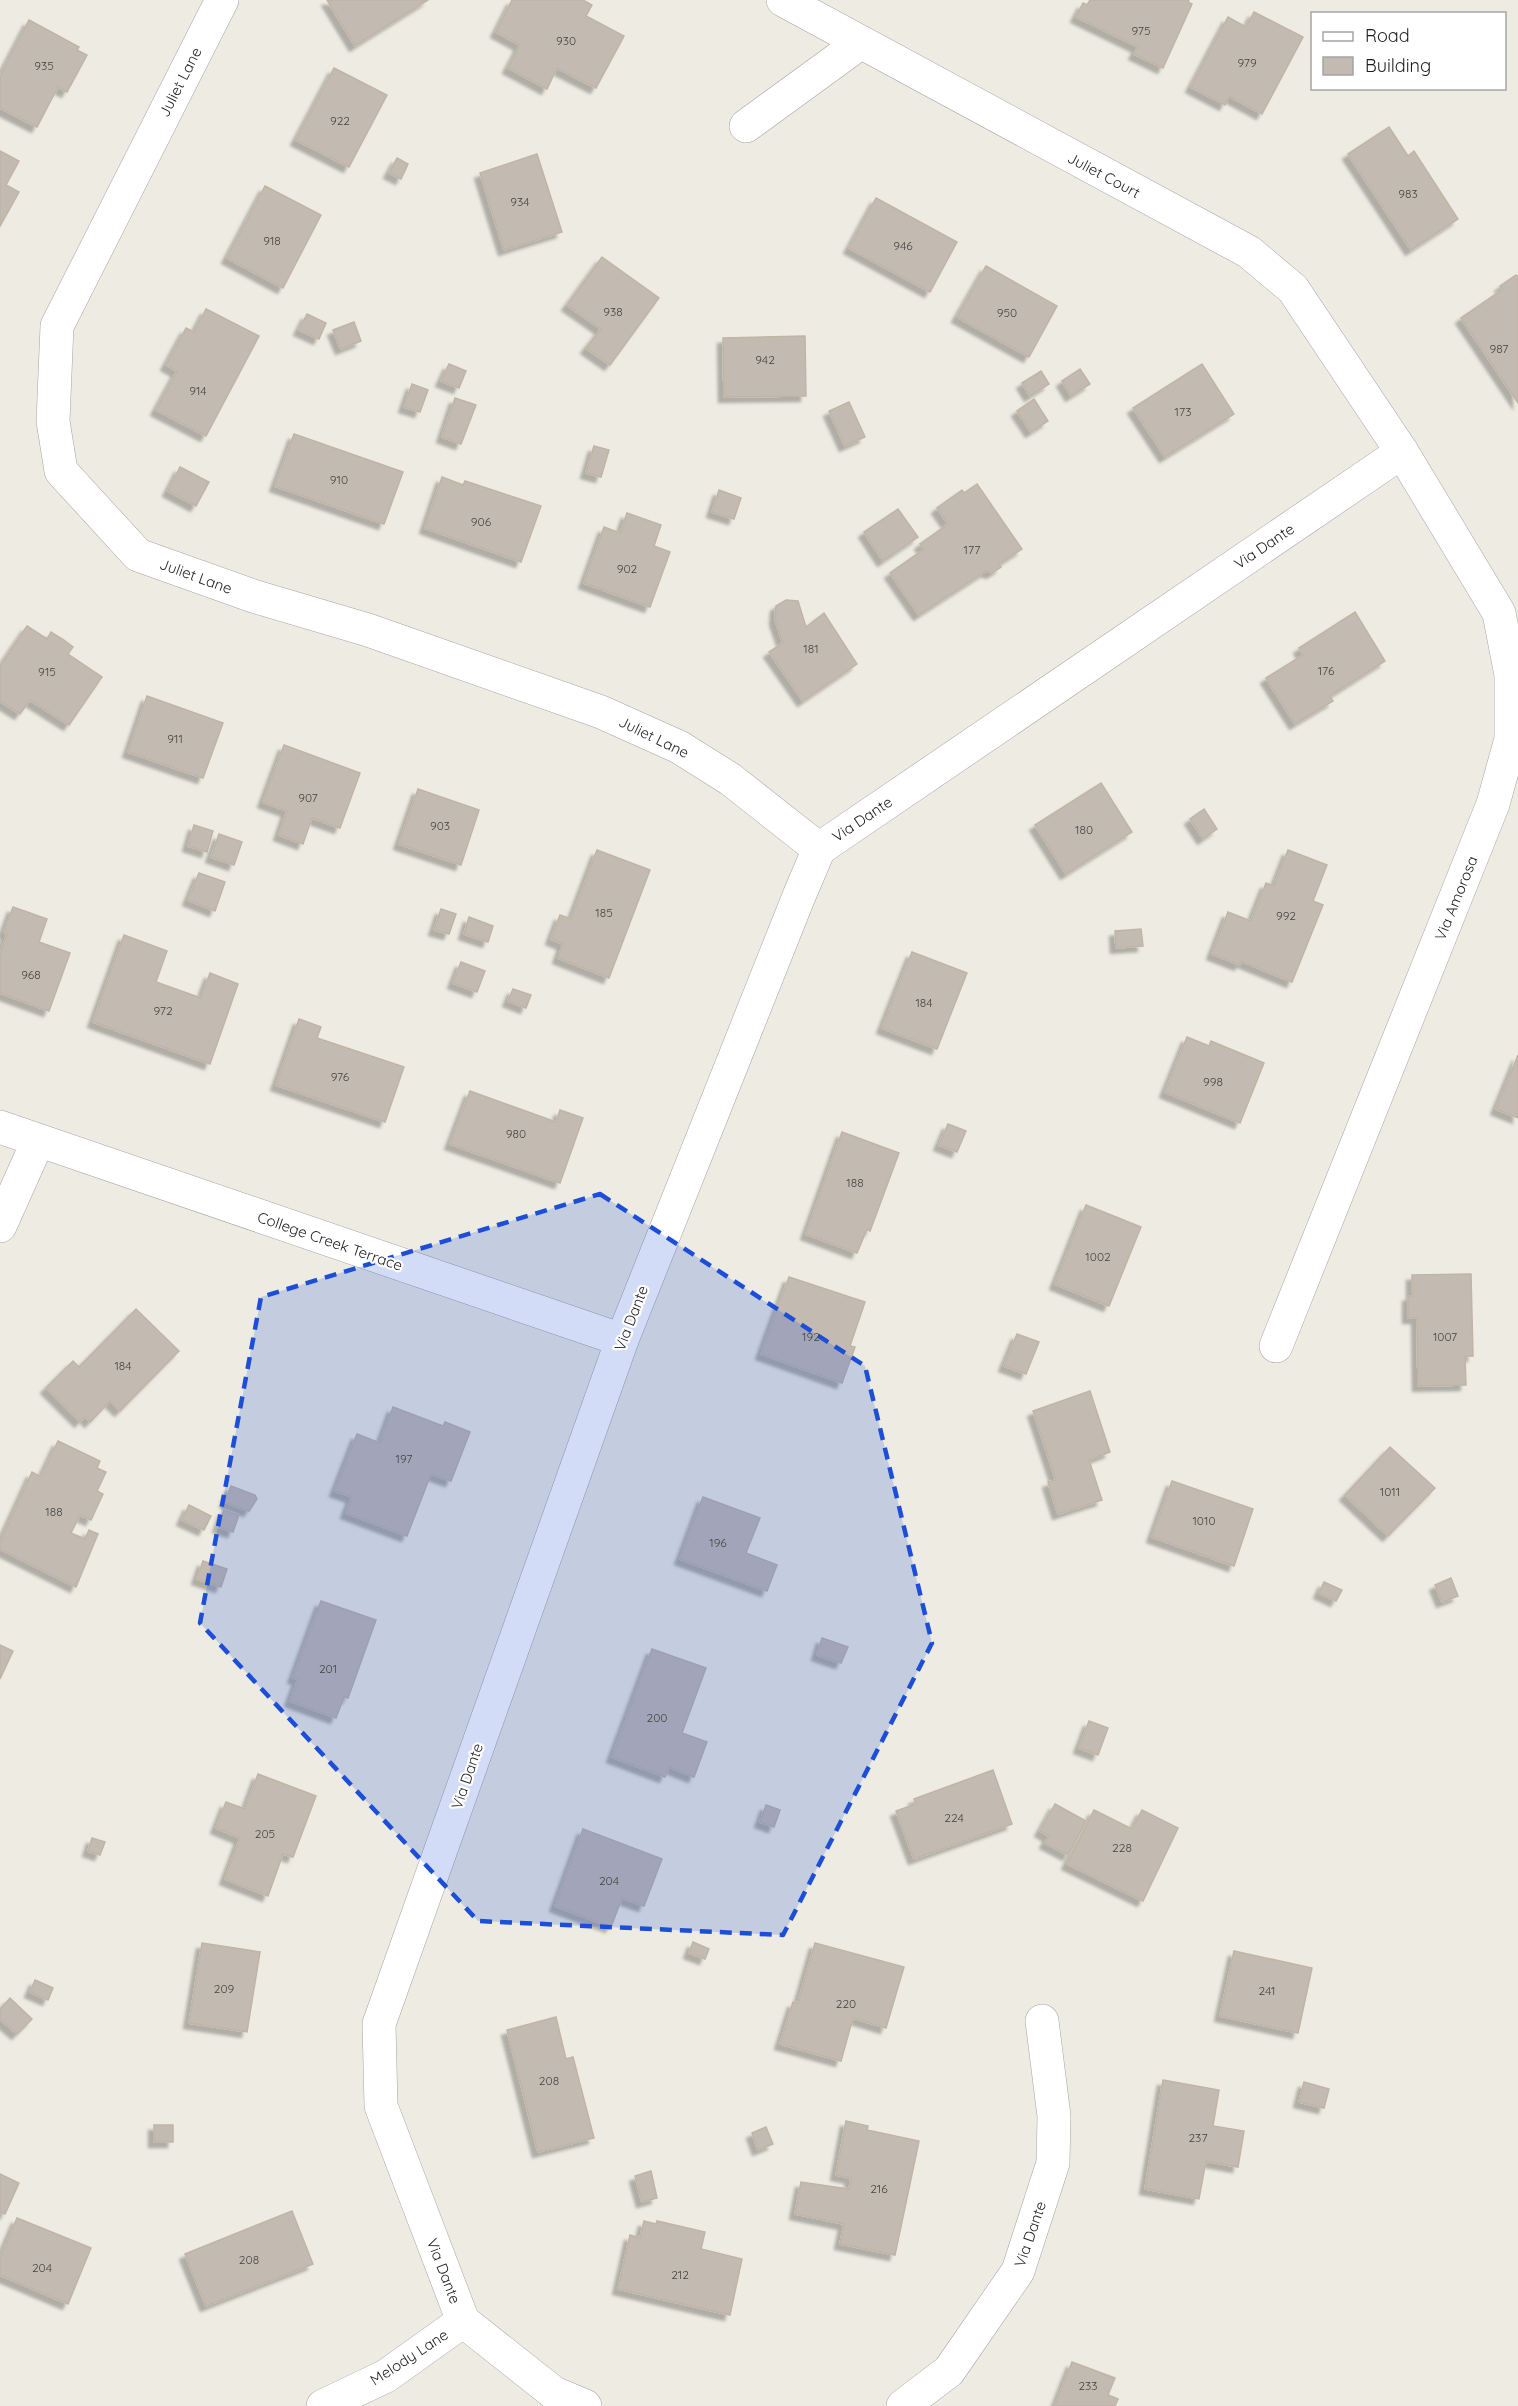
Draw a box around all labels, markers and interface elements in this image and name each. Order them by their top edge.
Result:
legend [1311,12,1506,90]
house number: 975 [1131,23,1151,38]
text: Road [1365,24,1410,47]
house number: 930 [556,33,576,48]
street label: Juliet Lane [154,44,206,120]
text: Building [1365,54,1431,77]
house number: 979 [1237,55,1257,70]
house number: 935 [34,58,54,73]
house number: 922 [330,113,350,128]
street label: Juliet Court [1064,148,1144,202]
house number: 983 [1398,186,1418,201]
house number: 934 [510,194,530,209]
house number: 918 [263,233,281,248]
house number: 946 [893,238,913,253]
house number: 938 [603,304,623,319]
house number: 950 [997,305,1017,320]
house number: 987 [1490,341,1508,356]
house number: 942 [755,352,775,367]
house number: 914 [189,383,207,398]
house number: 173 [1175,404,1191,419]
house number: 910 [330,472,348,487]
house number: 906 [471,514,492,529]
street label: Via Dante [1230,519,1298,573]
house number: 177 [964,542,980,557]
street label: Juliet Lane [157,554,235,598]
house number: 902 [617,561,638,576]
house number: 181 [803,641,819,656]
house number: 176 [1318,663,1335,678]
house number: 915 [38,664,56,679]
street label: Juliet Lane [616,712,692,762]
house number: 911 [167,731,183,746]
house number: 907 [298,790,318,805]
street label: Via Dante [828,792,896,846]
house number: 903 [430,818,450,833]
house number: 180 [1075,822,1093,837]
street label: Via Amorosa [1430,853,1482,943]
house number: 185 [595,905,613,920]
house number: 992 [1276,908,1296,923]
house number: 968 [21,967,41,982]
house number: 184 [915,995,933,1010]
house number: 972 [153,1003,173,1018]
house number: 976 [331,1069,350,1084]
house number: 998 [1203,1074,1223,1089]
house number: 980 [506,1126,526,1141]
house number: 188 [846,1175,864,1190]
street label: College Creek Terrace [255,1207,405,1275]
house number: 1002 [1085,1249,1111,1264]
street label: Via Dante [610,1283,652,1353]
house number: 192 [802,1329,820,1344]
house number: 1007 [1433,1329,1457,1344]
house number: 184 [114,1358,132,1373]
house number: 197 [396,1451,412,1466]
house number: 1011 [1380,1484,1400,1499]
house number: 188 [45,1504,63,1519]
house number: 1010 [1192,1513,1216,1528]
house number: 196 [709,1535,727,1550]
house number: 201 [319,1661,337,1676]
house number: 200 [647,1710,667,1725]
street label: Via Dante [447,1741,487,1811]
house number: 224 [944,1810,964,1825]
house number: 205 [255,1826,275,1841]
house number: 228 [1112,1840,1132,1855]
house number: 204 [599,1873,619,1888]
house number: 209 [214,1981,235,1996]
house number: 241 [1258,1983,1276,1998]
house number: 220 [836,1996,856,2011]
house number: 208 [539,2073,559,2088]
house number: 237 [1188,2130,1208,2145]
house number: 216 [870,2181,888,2196]
street label: Via Dante [1010,2199,1050,2269]
street label: Via Dante [423,2236,465,2306]
house number: 208 [239,2252,259,2267]
house number: 204 [32,2260,52,2275]
house number: 212 [671,2267,689,2282]
street label: Melody Lane [366,2325,452,2389]
house number: 233 [1078,2378,1098,2393]

